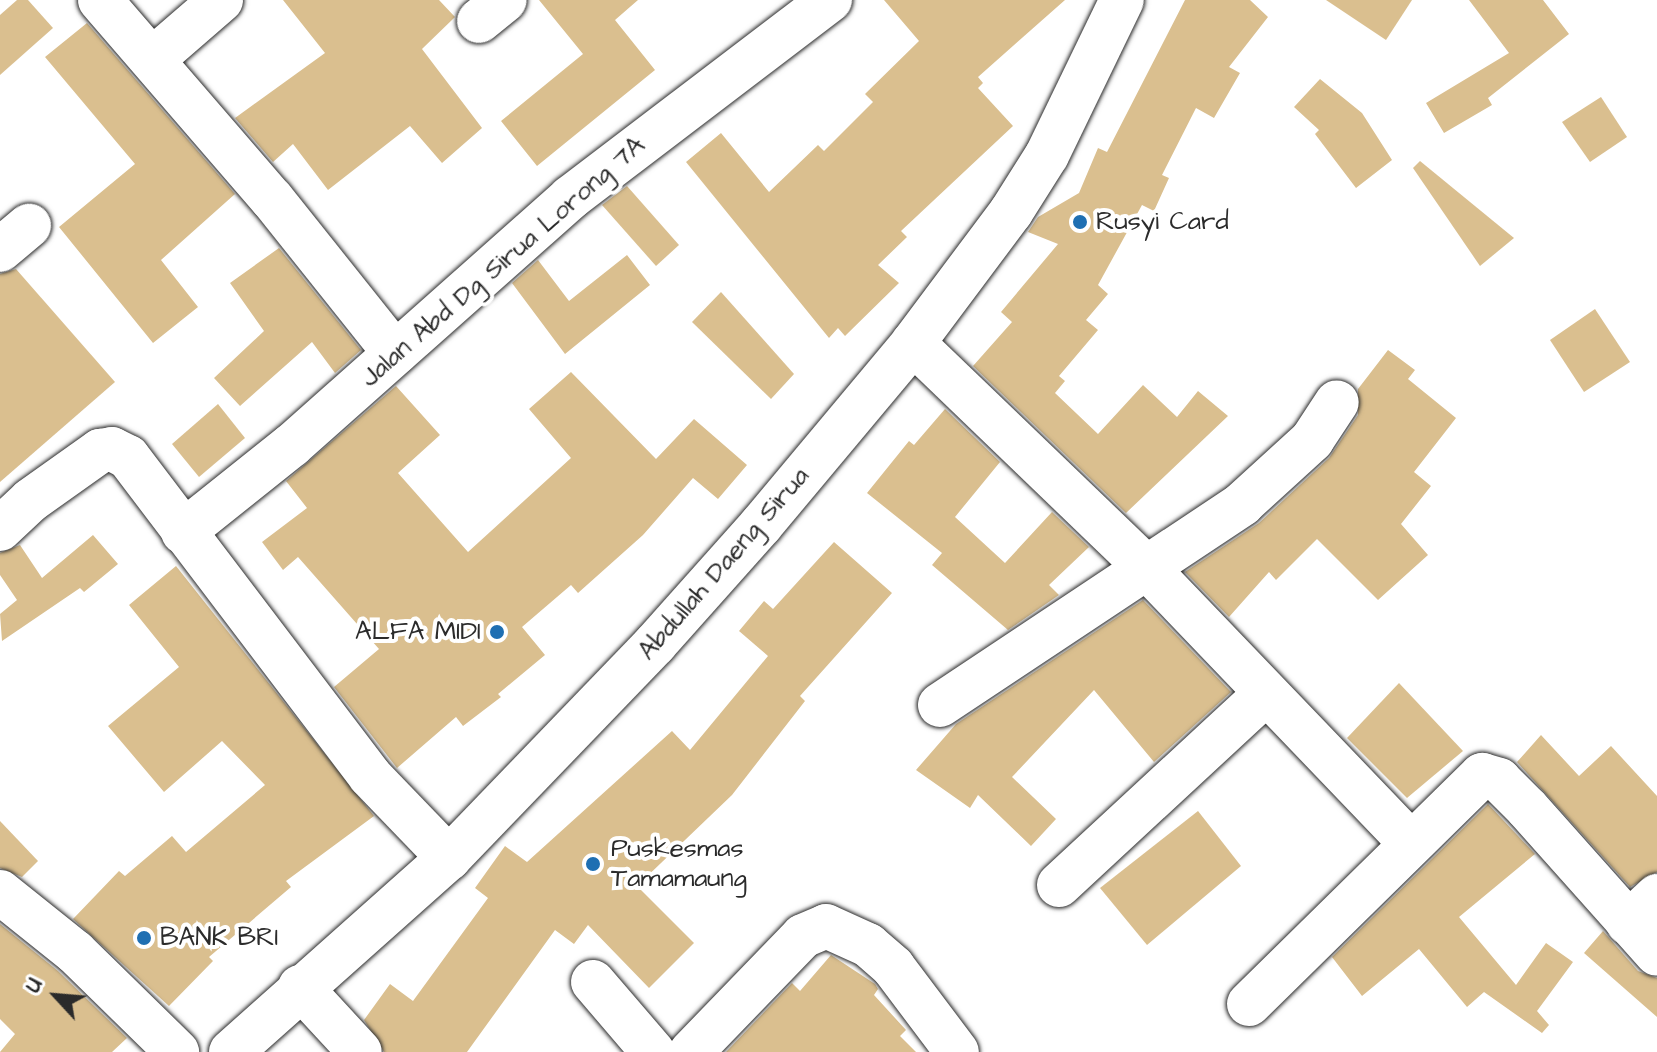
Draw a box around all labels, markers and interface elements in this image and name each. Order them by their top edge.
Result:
street label: Jalan Abd Dg Sirua Lorong 7A [355,130,651,394]
place label: Rusyi Card [1096,206,1229,238]
marker: Rusyi Card [1071,213,1089,231]
street label: Abdullah Daeng Sirua [632,461,816,667]
place label: ALFA MIDI [355,616,481,648]
marker: ALFA MIDI [488,623,506,641]
place label: Puskesmas Tamamaung [611,833,747,894]
marker: Puskesmas Tamamaung [582,853,604,875]
place label: BANK BRI [160,922,279,954]
marker: BANK BRI [135,929,153,947]
north arrow [16,956,96,1036]
text: U [17,973,51,998]

